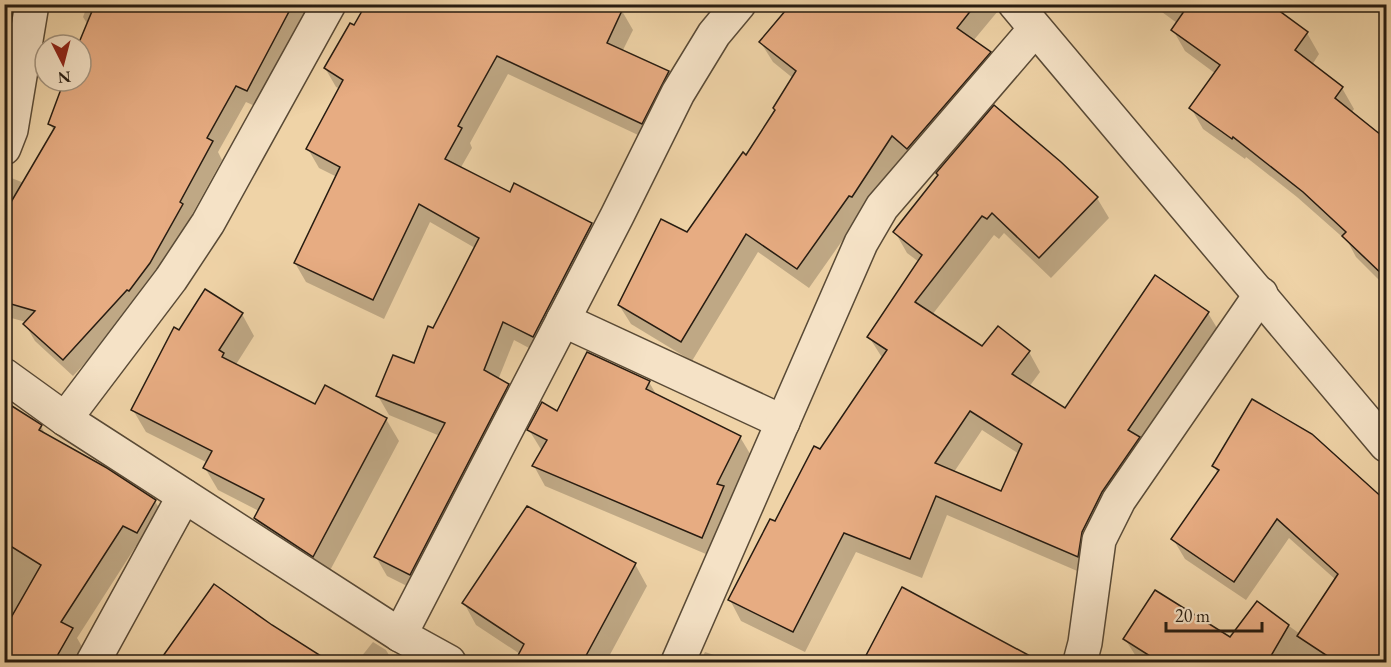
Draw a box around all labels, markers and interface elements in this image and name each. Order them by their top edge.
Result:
north arrow [33,33,93,93]
text: N [57,66,72,89]
scale bar [1166,595,1262,633]
text: 20 m [1175,604,1210,627]

